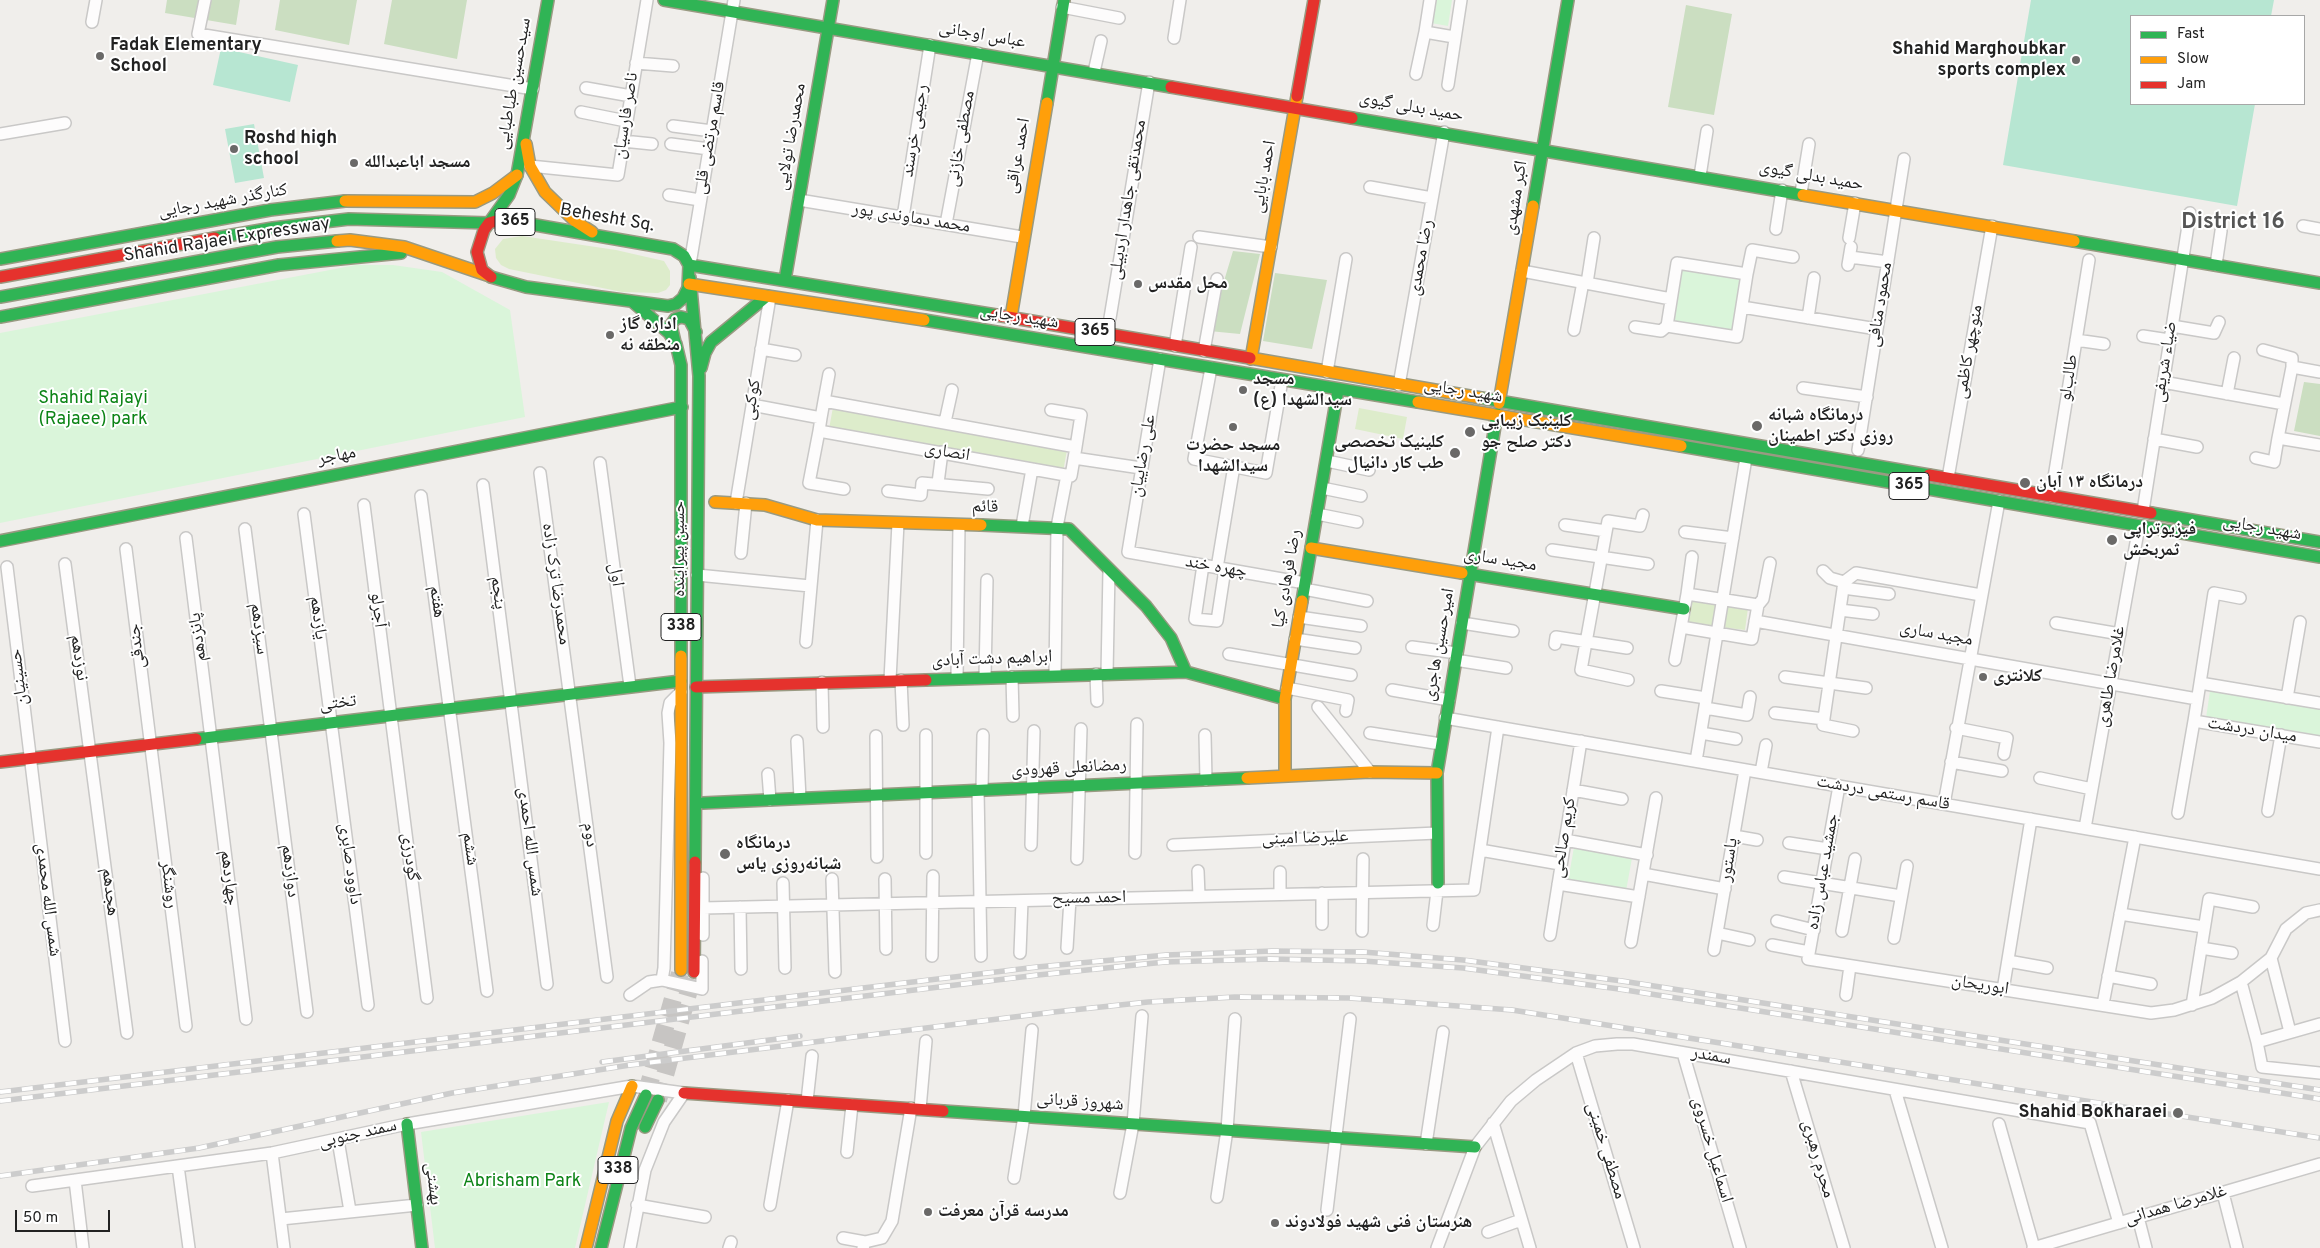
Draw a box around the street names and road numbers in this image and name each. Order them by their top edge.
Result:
street label: سیدحسین طباطبایی [493,16,537,152]
street label: عباس اوجانی [937,18,1027,54]
street label: ناصر فارسیان [609,71,645,161]
street label: قاسم مرتضی قلی [690,80,732,196]
street label: محمدرضا تولایی [772,82,812,192]
street label: رحیمی خرسند [898,83,934,179]
street label: حمید بدلی گیوی [1357,88,1465,128]
street label: مصطفی خازنی [943,89,981,189]
street label: احمد عراقی [1002,116,1036,196]
street label: محمدتقی جاهدار اردبیلی [1106,118,1152,282]
street label: احمد بابایی [1248,139,1282,215]
street label: حمید بدلی گیوی [1757,157,1865,197]
street label: اکبر مشهدی [1500,159,1534,237]
street label: کنارگذر شهید رجایی [157,180,289,224]
street label: محمد دماوندی پور [850,199,972,239]
street label: Behesht Sq. [558,200,656,238]
road number: 365 [495,208,535,236]
street label: Shahid Rajaei Expressway [122,214,332,268]
street label: رضا محمدی [1405,218,1439,298]
street label: محمود منافی [1864,261,1898,349]
street label: شهید رجایی [978,301,1060,335]
street label: منوچهر کاظمی [1951,303,1989,401]
road number: 365 [1075,318,1115,346]
street label: ضیاء شریفی [2149,320,2183,404]
street label: طالب‌لو [2056,353,2084,403]
street label: شهید رجایی [1422,375,1504,409]
street label: کوکبی [739,378,767,422]
street label: علی رضاییان [1126,413,1162,499]
street label: انصاری [923,438,971,468]
street label: مهاجر [316,443,358,471]
road number: 365 [1889,472,1929,500]
street label: قائم [972,497,998,519]
street label: حسین پیراینده [669,501,691,597]
street label: شهید رجایی [2221,511,2303,547]
street label: محمدرضا ترک زاده [536,522,574,646]
street label: رضا فرهادی کیا [1269,528,1307,630]
street label: مجید ساری [1462,545,1538,577]
street label: چهره خند [1183,552,1249,584]
street label: اول [603,562,627,588]
street label: پنجم [484,575,510,611]
street label: هفتم [423,585,449,619]
street label: امیرحسین هاجری [1419,587,1461,703]
street label: آجرلو [364,591,390,629]
street label: یازدهم [304,595,330,641]
street label: سیزدهم [244,602,272,656]
street label: پانزدهم [185,611,213,663]
road number: 338 [661,614,701,640]
street label: مجید ساری [1898,618,1974,652]
street label: جندقی [125,622,151,670]
street label: غلامرضا طاهری [2092,625,2132,729]
street label: نوزدهم [64,634,92,682]
street label: ابراهیم دشت آبادی [931,647,1053,673]
street label: حسینیان [6,648,34,706]
street label: تختی [318,691,358,717]
street label: میدان دردشت [2206,713,2298,749]
street label: رمضانعلی قهرودی [1011,755,1127,783]
street label: قاسم رستمی دردشت [1814,772,1952,816]
street label: شمس الله احمدی [512,786,546,898]
street label: کریم صالحی [1548,796,1582,880]
street label: جمشید عباس زاده [1803,812,1845,932]
street label: دوم [577,821,601,849]
street label: داوود صابری [333,822,365,906]
street label: علیرضا امینی [1261,827,1349,851]
street label: ششم [456,831,482,867]
street label: گودرزی [395,832,423,882]
street label: پاستور [1716,836,1744,884]
street label: شمس الله محمدی [29,842,65,958]
street label: دوازدهم [275,843,303,899]
street label: چهاردهم [214,849,242,907]
street label: روشنگر [154,860,182,910]
street label: هجدهم [95,867,123,917]
street label: احمد مسیح [1052,888,1126,910]
street label: ابوریحان [1950,971,2010,1001]
street label: سمندر [1689,1043,1733,1071]
street label: شهروز قربانی [1036,1089,1124,1117]
street label: اسماعیل خسروی [1686,1095,1736,1205]
street label: مصطفی خمینی [1580,1100,1630,1202]
street label: سمند جنوبی [317,1116,399,1154]
street label: محرم رهبری [1796,1117,1838,1201]
road number: 338 [598,1156,638,1184]
street label: بهشتی [419,1162,445,1206]
street label: غلامرضا همدانی [2122,1181,2230,1231]

